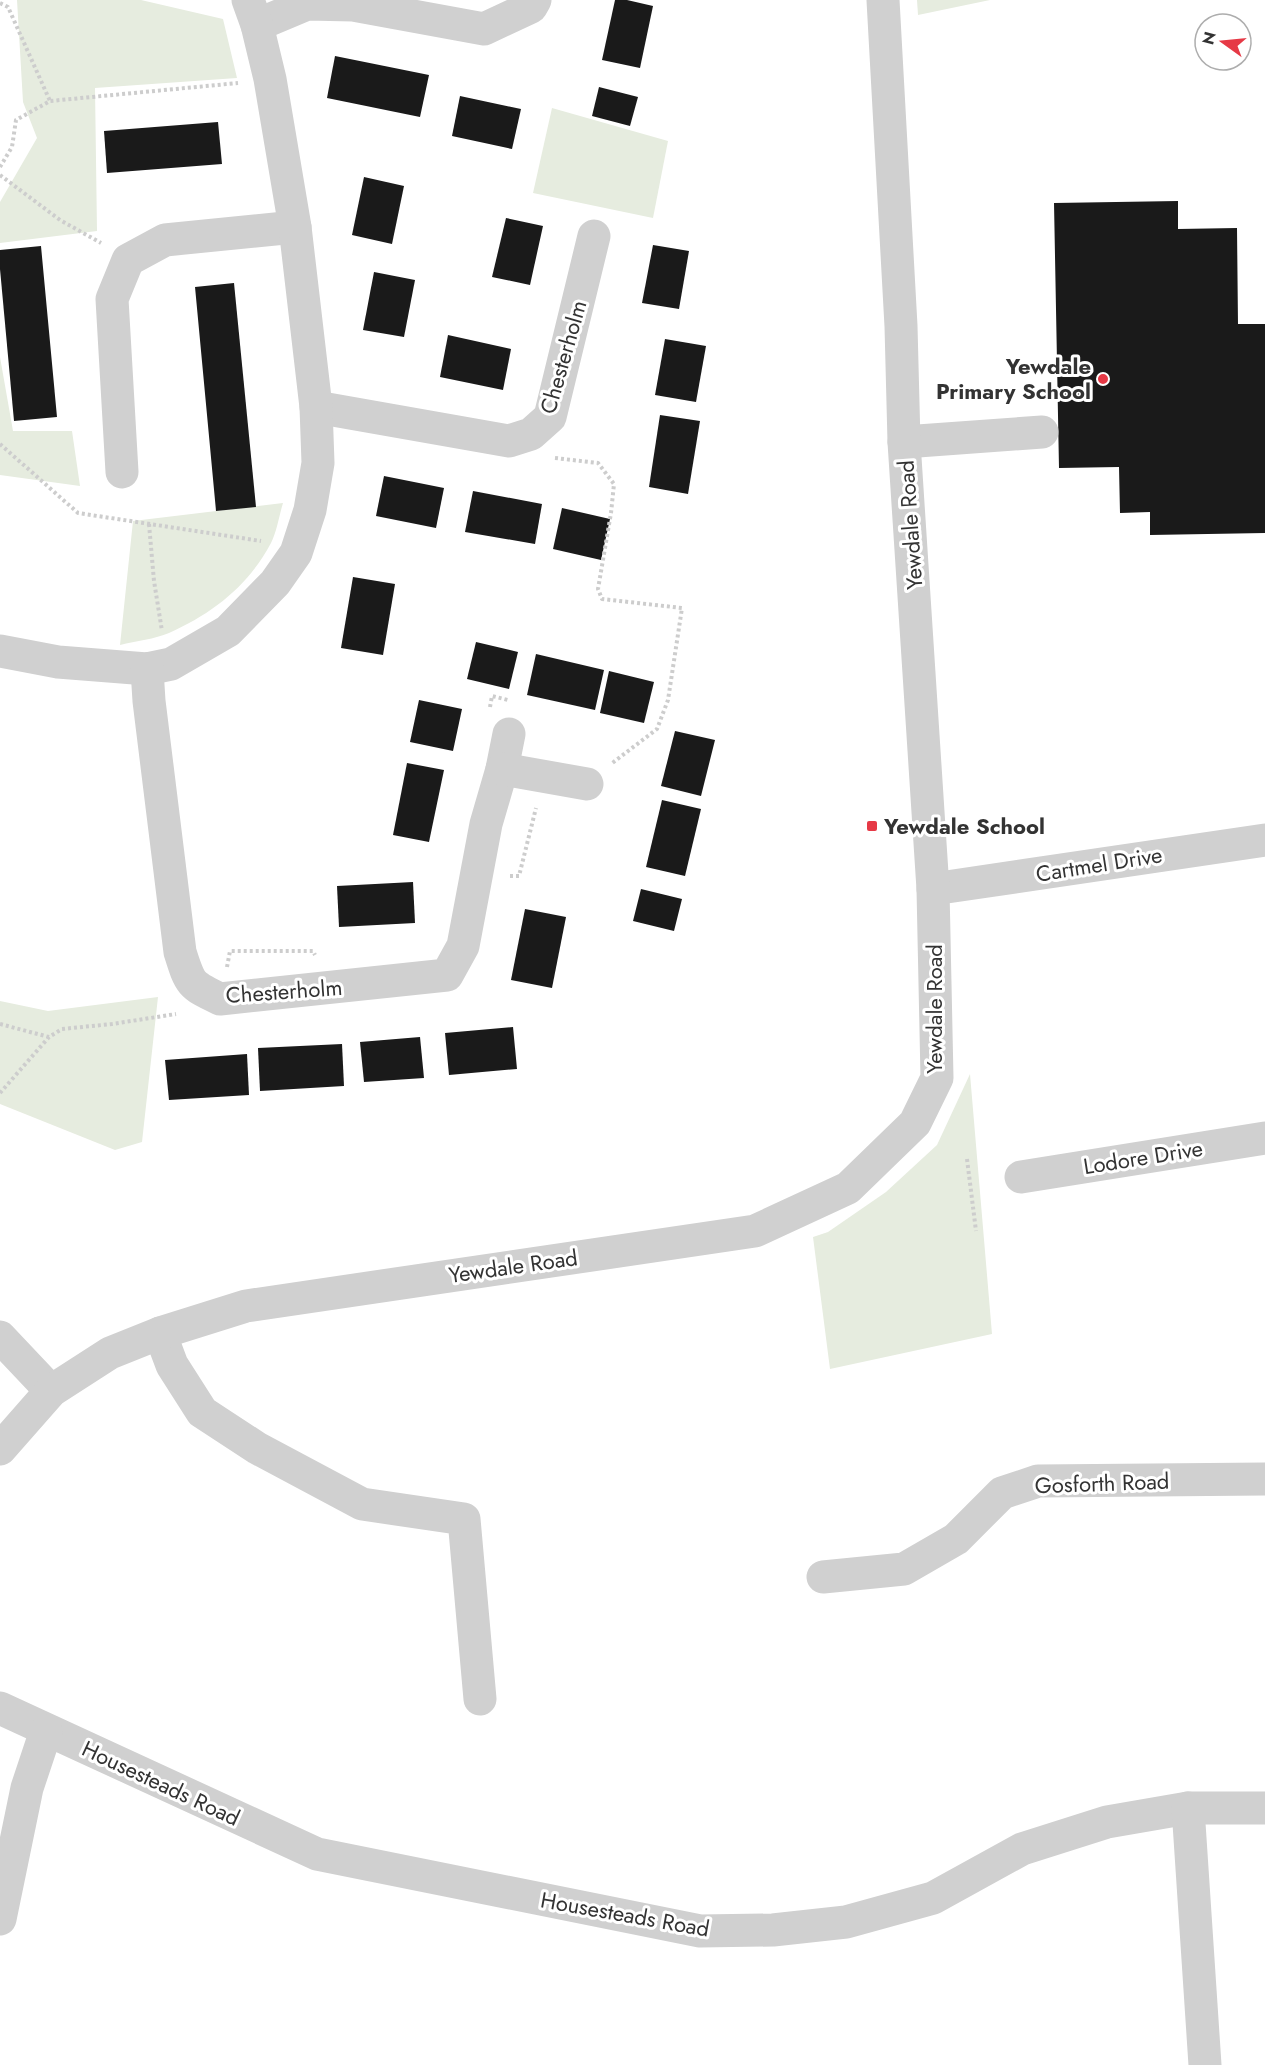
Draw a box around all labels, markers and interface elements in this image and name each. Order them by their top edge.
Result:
north arrow [1193,12,1253,72]
text: N [1196,29,1222,47]
street label: Chesterholm [532,296,594,418]
place label: Yewdale Primary School [936,350,1091,407]
marker: Yewdale Primary School [1096,372,1110,386]
street label: Yewdale Road [890,459,930,591]
place label: Yewdale School [883,810,1045,842]
marker: Yewdale School [865,819,879,833]
street label: Cartmel Drive [1034,838,1164,890]
street label: Yewdale Road [918,944,950,1074]
street label: Chesterholm [225,971,343,1011]
street label: Lodore Drive [1081,1132,1205,1182]
street label: Yewdale Road [447,1241,579,1291]
street label: Gosforth Road [1034,1465,1170,1501]
street label: Housesteads Road [77,1732,245,1834]
street label: Housesteads Road [538,1883,712,1945]

